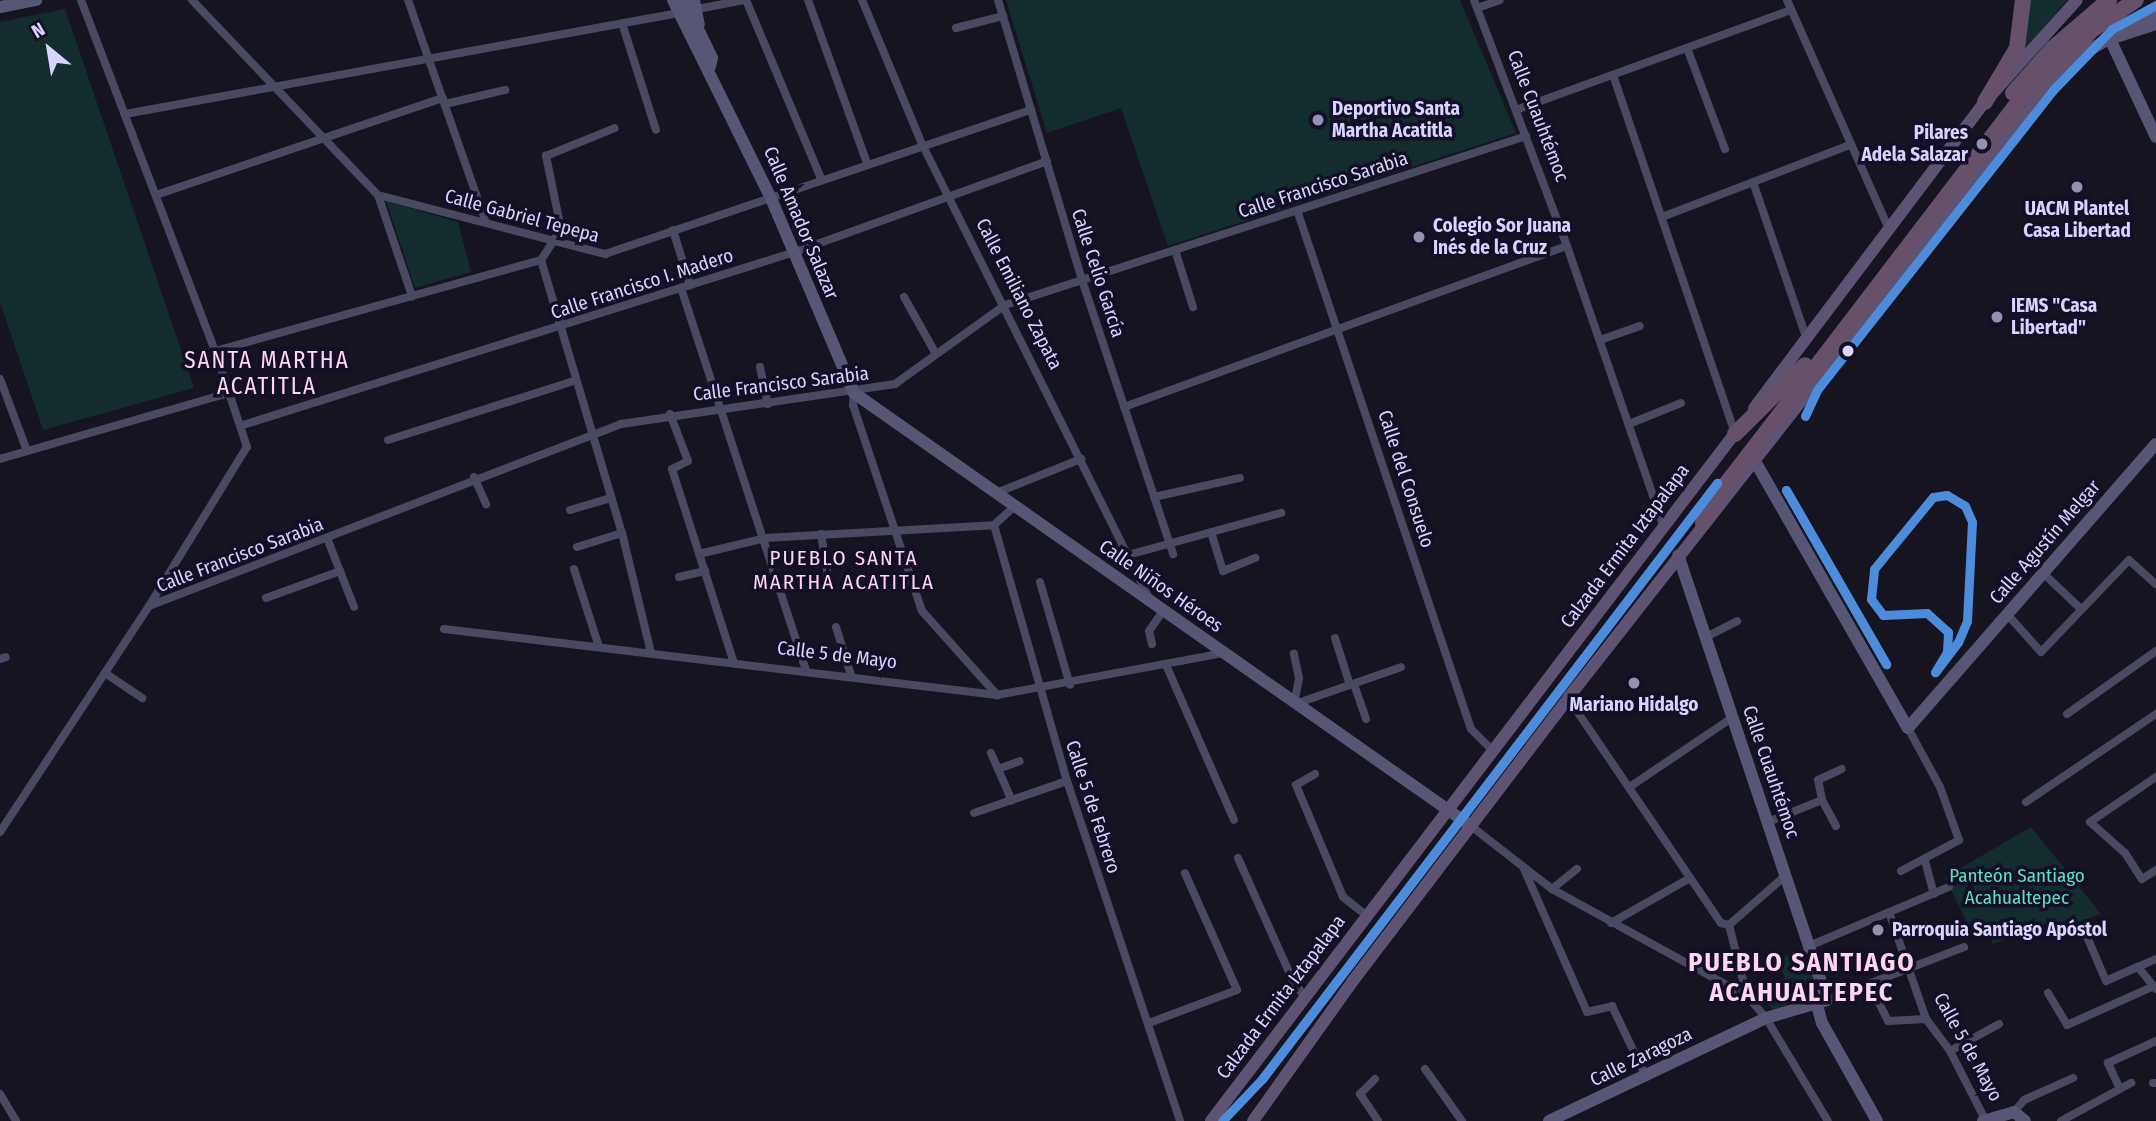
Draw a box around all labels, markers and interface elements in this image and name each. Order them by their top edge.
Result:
north arrow [14,14,84,84]
text: N [28,18,49,43]
street label: Calle Cuauhtémoc [1502,47,1574,185]
place label: Deportivo Santa Martha Acatitla [1332,98,1460,142]
marker: Deportivo Santa Martha Acatitla [1310,112,1326,128]
place label: Pilares Adela Salazar [1861,122,1968,166]
marker: Pilares Adela Salazar [1974,136,1990,152]
street label: Calle Amador Salazar [759,143,843,303]
street label: Calle Francisco Sarabia [1235,147,1411,223]
marker: UACM Plantel Casa Libertad [2069,179,2085,195]
street label: Calle Gabriel Tepepa [442,184,602,248]
place label: UACM Plantel Casa Libertad [2023,198,2131,242]
street label: Calle Celio García [1066,206,1130,340]
street label: Calle Emiliano Zapata [971,215,1067,373]
place label: Colegio Sor Juana Inés de la Cruz [1433,215,1571,259]
marker: Colegio Sor Juana Inés de la Cruz [1411,229,1427,245]
street label: Calle Francisco I. Madero [548,244,736,324]
place label: IEMS "Casa Libertad" [2011,295,2097,339]
marker: IEMS "Casa Libertad" [1989,309,2005,325]
unlabelled marker [1841,344,1855,358]
district label: SANTA MARTHA ACATITLA [186,346,348,400]
street label: Calle Francisco Sarabia [692,362,870,406]
street label: Calle del Consuelo [1373,407,1439,551]
street label: Calzada Ermita Iztapalapa [1556,460,1694,632]
street label: Calle Agustín Melgar [1985,475,2105,609]
street label: Calle Francisco Sarabia [153,513,327,597]
street label: Calle Niños Héroes [1095,535,1227,637]
district label: PUEBLO SANTA MARTHA ACATITLA [755,545,933,595]
street label: Calle 5 de Mayo [776,636,898,674]
marker: Mariano Hidalgo [1626,675,1642,691]
place label: Mariano Hidalgo [1570,694,1698,716]
street label: Calle Cuauhtémoc [1738,703,1804,841]
street label: Calle 5 de Febrero [1061,738,1125,876]
park label: Panteón Santiago Acahualtepec [1949,865,2085,909]
street label: Calzada Ermita Iztapalapa [1212,911,1350,1083]
place label: Parroquia Santiago Apóstol [1892,919,2107,941]
marker: Parroquia Santiago Apóstol [1870,922,1886,938]
district label: PUEBLO SANTIAGO ACAHUALTEPEC [1690,947,1914,1009]
street label: Calle 5 de Mayo [1929,989,2007,1105]
street label: Calle Zaragoza [1586,1023,1696,1091]

